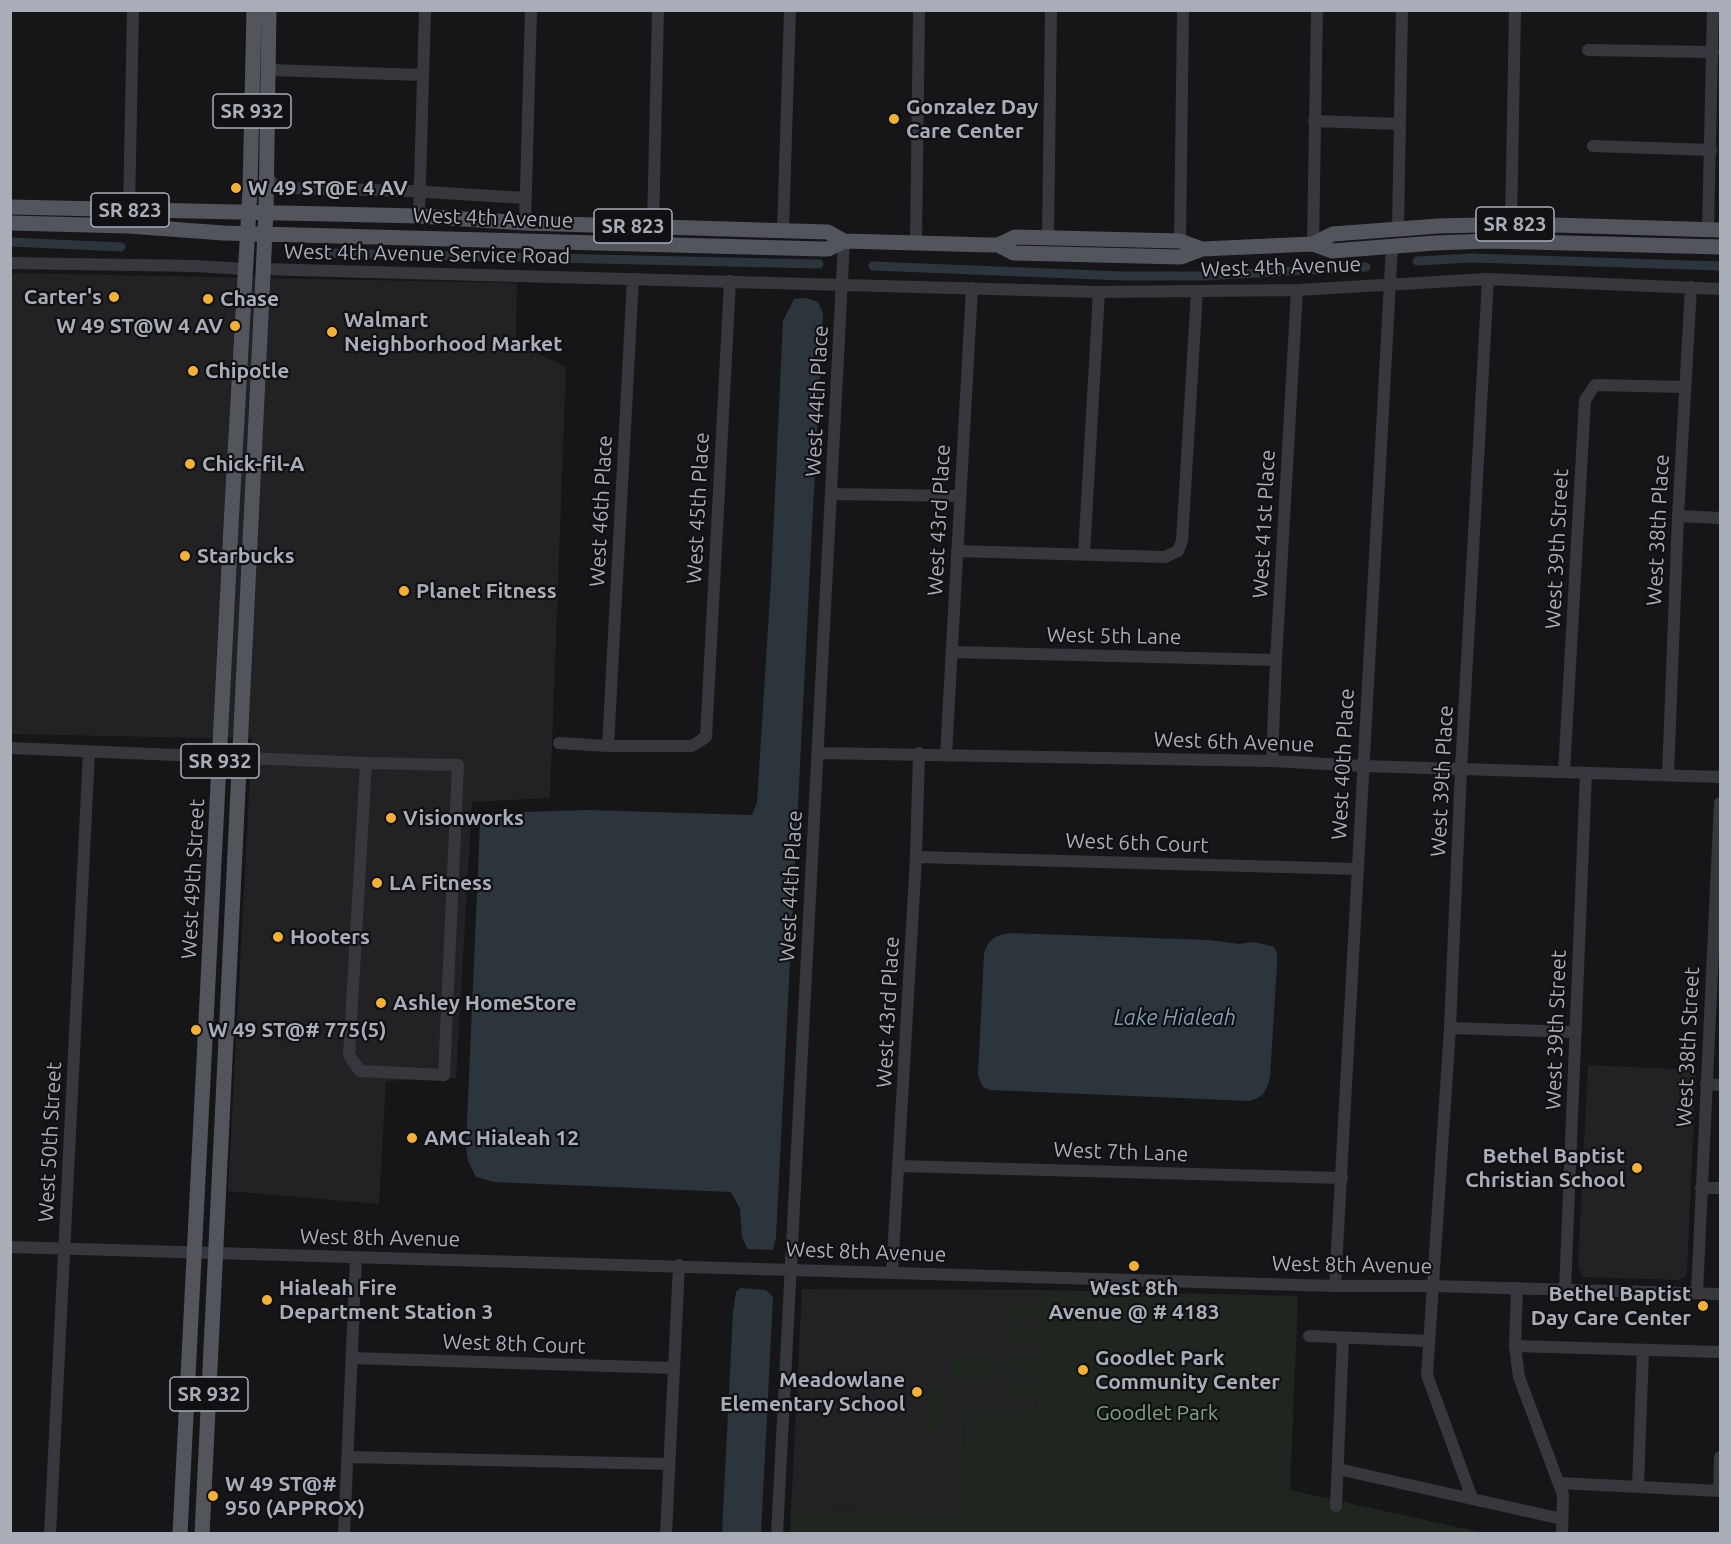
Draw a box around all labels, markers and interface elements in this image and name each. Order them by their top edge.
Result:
road number: SR 932 [213,94,291,128]
place label: Gonzalez Day Care Center [906,94,1038,144]
marker: Gonzalez Day Care Center [887,112,901,126]
place label: W 49 ST@E 4 AV [248,175,408,201]
marker: W 49 ST@E 4 AV [229,181,243,195]
road number: SR 823 [91,193,169,227]
street label: West 4th Avenue [412,203,574,233]
road number: SR 823 [1476,207,1554,241]
road number: SR 823 [594,209,672,243]
street label: West 4th Avenue Service Road [284,239,570,269]
street label: West 4th Avenue [1200,252,1362,282]
place label: Carter's [24,284,102,310]
place label: Chase [220,286,279,312]
marker: Carter's [107,290,121,304]
marker: Chase [201,292,215,306]
place label: Walmart Neighborhood Market [344,307,562,357]
place label: W 49 ST@W 4 AV [56,313,223,339]
marker: W 49 ST@W 4 AV [228,319,242,333]
marker: Walmart Neighborhood Market [325,325,339,339]
street label: West 44th Place [800,325,834,477]
place label: Chipotle [205,358,289,384]
marker: Chipotle [186,364,200,378]
street label: West 45th Place [681,432,715,584]
street label: West 46th Place [584,435,618,587]
street label: West 43rd Place [922,444,956,596]
street label: West 41st Place [1248,449,1280,599]
place label: Chick-fil-A [202,451,304,477]
street label: West 38th Place [1641,454,1675,606]
marker: Chick-fil-A [183,457,197,471]
street label: West 39th Street [1540,468,1574,630]
place label: Starbucks [197,543,295,569]
marker: Starbucks [178,549,192,563]
place label: Planet Fitness [416,578,557,604]
marker: Planet Fitness [397,584,411,598]
street label: West 5th Lane [1046,622,1182,650]
street label: West 40th Place [1326,688,1360,840]
street label: West 39th Place [1425,705,1459,857]
street label: West 6th Avenue [1153,727,1315,757]
road number: SR 932 [181,744,259,778]
street label: West 49th Street [176,798,210,960]
place label: Visionworks [403,805,524,831]
street label: West 44th Place [774,810,808,962]
marker: Visionworks [384,811,398,825]
street label: West 6th Court [1065,828,1209,858]
place label: LA Fitness [389,870,492,896]
marker: LA Fitness [370,876,384,890]
place label: Hooters [290,924,370,950]
marker: Hooters [271,930,285,944]
street label: West 43rd Place [871,936,905,1088]
street label: West 39th Street [1541,949,1571,1111]
street label: West 38th Street [1671,966,1705,1128]
place label: Ashley HomeStore [393,990,577,1016]
marker: Ashley HomeStore [374,996,388,1010]
water label: Lake Hialeah [1114,1005,1236,1031]
place label: W 49 ST@# 775(5) [208,1017,387,1043]
marker: W 49 ST@# 775(5) [189,1023,203,1037]
street label: West 50th Street [33,1061,67,1223]
place label: AMC Hialeah 12 [424,1125,579,1151]
marker: AMC Hialeah 12 [405,1131,419,1145]
street label: West 7th Lane [1053,1137,1189,1167]
place label: Bethel Baptist Christian School [1465,1143,1625,1193]
marker: Bethel Baptist Christian School [1630,1161,1644,1175]
street label: West 8th Avenue [300,1224,460,1252]
street label: West 8th Avenue [785,1237,947,1267]
street label: West 8th Avenue [1272,1251,1432,1279]
marker: West 8th Avenue @ # 4183 [1127,1259,1141,1273]
place label: Hialeah Fire Department Station 3 [279,1275,493,1325]
place label: West 8th Avenue @ # 4183 [1049,1275,1219,1325]
place label: Bethel Baptist Day Care Center [1531,1281,1691,1331]
marker: Hialeah Fire Department Station 3 [260,1293,274,1307]
marker: Bethel Baptist Day Care Center [1696,1299,1710,1313]
street label: West 8th Court [442,1329,586,1359]
place label: Goodlet Park Community Center [1095,1345,1280,1395]
marker: Goodlet Park Community Center [1076,1363,1090,1377]
place label: Meadowlane Elementary School [720,1367,905,1417]
road number: SR 932 [170,1377,248,1411]
marker: Meadowlane Elementary School [910,1385,924,1399]
park label: Goodlet Park [1096,1400,1218,1426]
place label: W 49 ST@# 950 (APPROX) [225,1471,365,1521]
marker: W 49 ST@# 950 (APPROX) [206,1489,220,1503]

